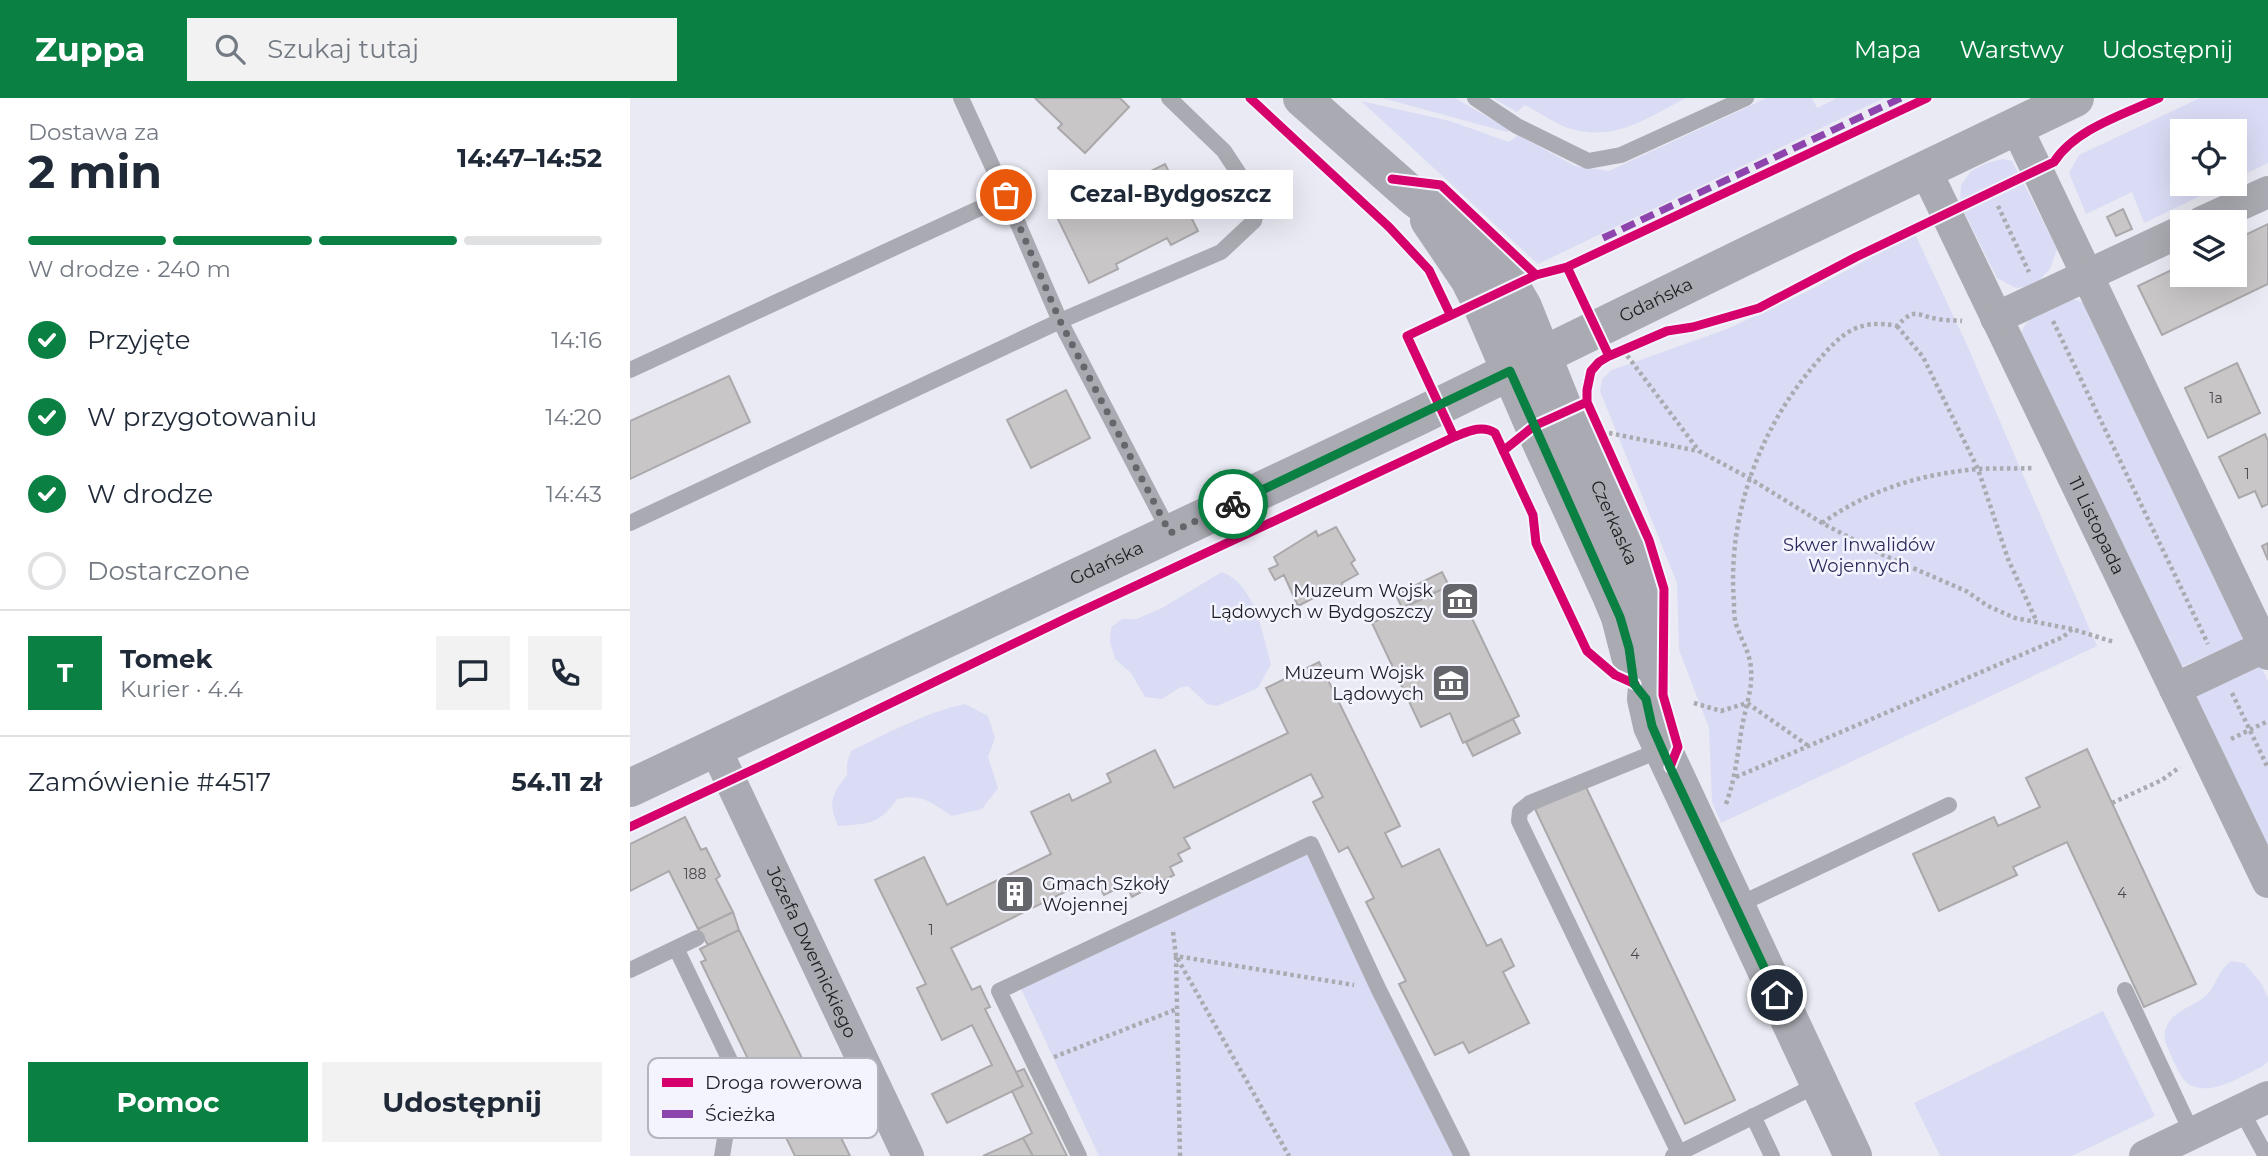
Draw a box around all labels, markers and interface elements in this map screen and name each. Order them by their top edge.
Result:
search box [187,18,677,81]
text: Zuppa [35,29,145,69]
icon: search [211,30,249,68]
text: Szukaj tutaj [267,33,419,65]
text: Mapa [1854,35,1921,64]
text: Warstwy [1959,35,2064,64]
text: Udostępnij [2102,35,2233,64]
text: Dostawa za [28,118,160,146]
map controls [2170,119,2247,287]
button: locate [2170,119,2247,196]
text: 14:47–14:52 [457,142,602,174]
text: 2 min [28,143,162,200]
pin [976,165,1036,225]
callout: Cezal-Bydgoszcz [1048,170,1293,220]
icon: bag [987,176,1025,214]
text: Cezal-Bydgoszcz [1070,180,1271,208]
button: layers [2170,210,2247,287]
text: W drodze · 240 m [28,255,231,283]
street label: Gdańska [1616,273,1696,327]
icon: check [28,321,66,359]
text: Przyjęte [87,324,190,356]
text: 14:16 [551,326,602,354]
house number: 1a [2209,389,2223,407]
icon: check [28,398,66,436]
text: W przygotowaniu [87,401,317,433]
text: 14:20 [545,403,602,431]
house number: 1 [2244,465,2250,483]
courier [1198,469,1268,539]
street label: 11 Listopada [2064,473,2130,578]
icon: check [28,475,66,513]
street label: Czerkaska [1585,477,1643,568]
text: W drodze [87,478,213,510]
text: 14:43 [546,480,602,508]
icon: bike [1214,485,1252,523]
park label: Skwer Inwalidów Wojennych [1783,534,1935,577]
street label: Gdańska [1066,536,1147,590]
text: Dostarczone [87,555,250,587]
place label: Muzeum Wojsk Lądowych w Bydgoszczy [1211,580,1433,623]
museum icon: Muzeum Wojsk Lądowych w Bydgoszczy [1439,580,1481,622]
button: chat [436,636,510,710]
button: phone [528,636,602,710]
text: Tomek [120,643,212,675]
text: T [57,657,73,689]
place label: Muzeum Wojsk Lądowych [1284,662,1424,705]
museum icon: Muzeum Wojsk Lądowych [1430,662,1472,704]
text: Kurier · 4.4 [120,675,243,703]
text: Zamówienie #4517 [28,766,271,798]
text: 54.11 zł [511,766,602,798]
street label: Józefa Dwernickiego [761,862,862,1041]
house number: 188 [684,865,707,883]
building icon: Gmach Szkoły Wojennej [994,873,1036,915]
place label: Gmach Szkoły Wojennej [1042,873,1169,916]
house number: 4 [2117,884,2127,902]
house number: 1 [928,921,934,939]
house number: 4 [1630,945,1640,963]
pin [1747,965,1807,1025]
icon: home [1758,976,1796,1014]
legend [648,1058,878,1138]
button: Pomoc [28,1062,308,1142]
button: Udostępnij [322,1062,602,1142]
text: Droga rowerowa [705,1071,863,1094]
text: Ścieżka [705,1103,776,1126]

